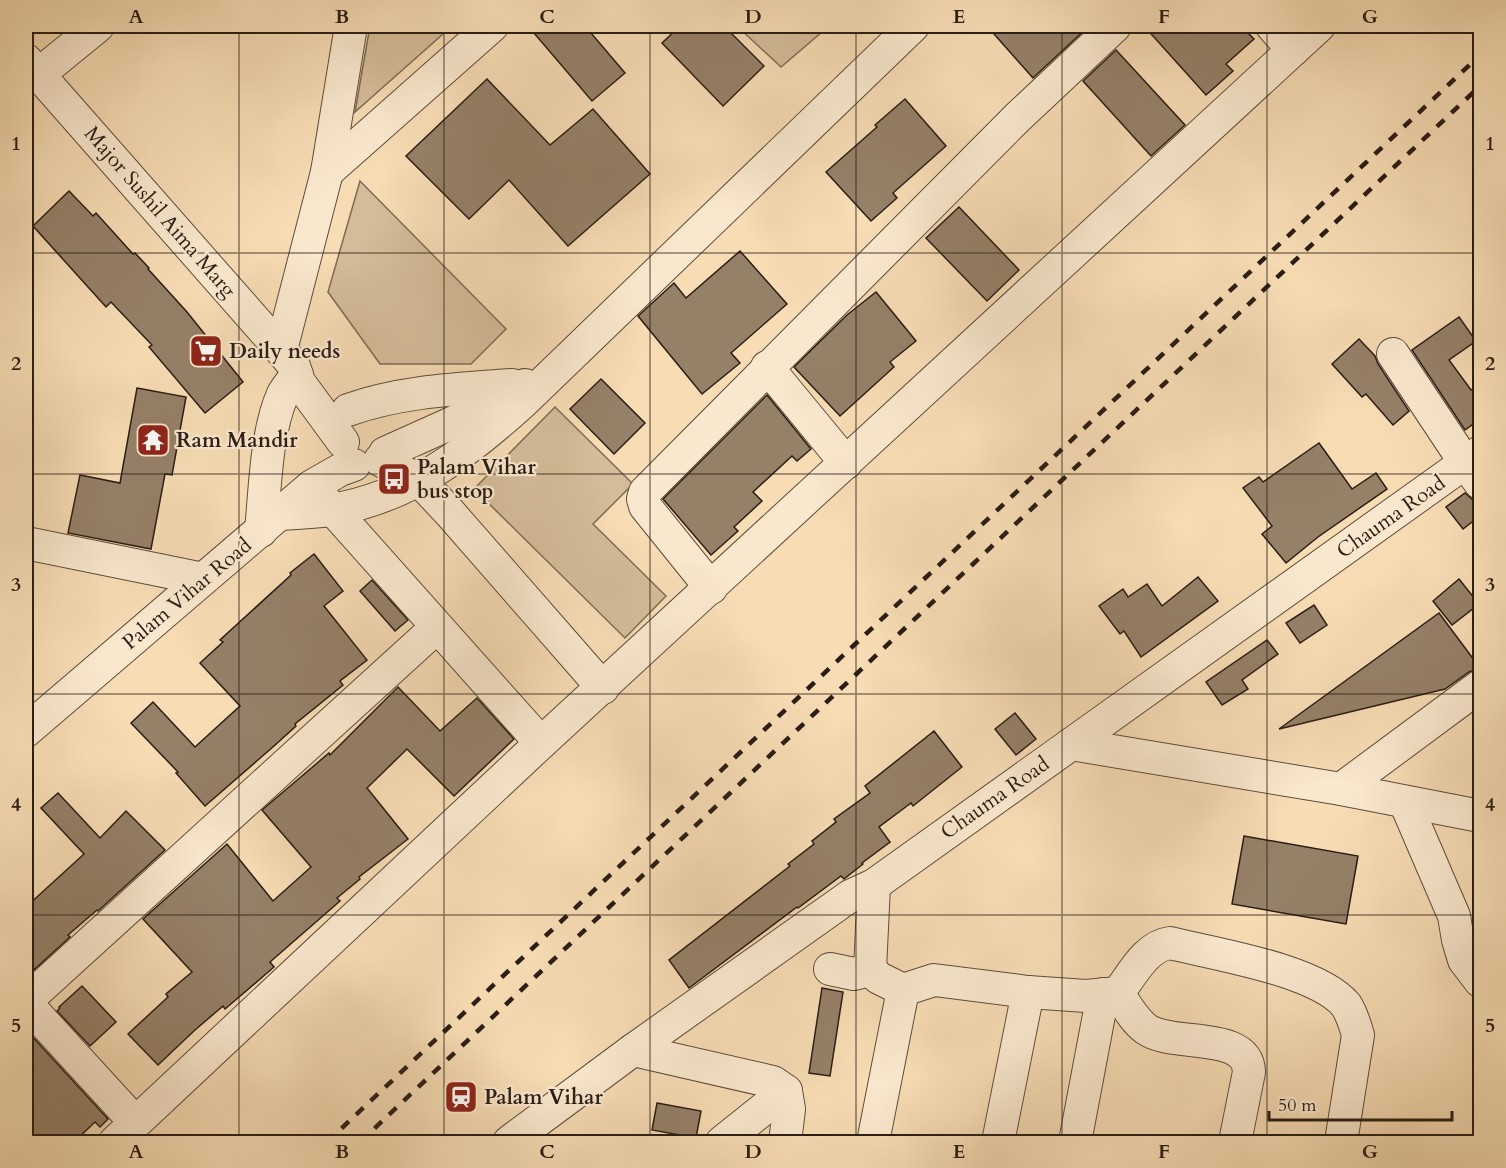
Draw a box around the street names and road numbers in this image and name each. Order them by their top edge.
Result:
street label: Major Sushil Aima Marg [77,120,243,304]
street label: Chauma Road [1331,469,1451,565]
street label: Palam Vihar Road [116,531,258,657]
street label: Chauma Road [935,750,1055,846]

